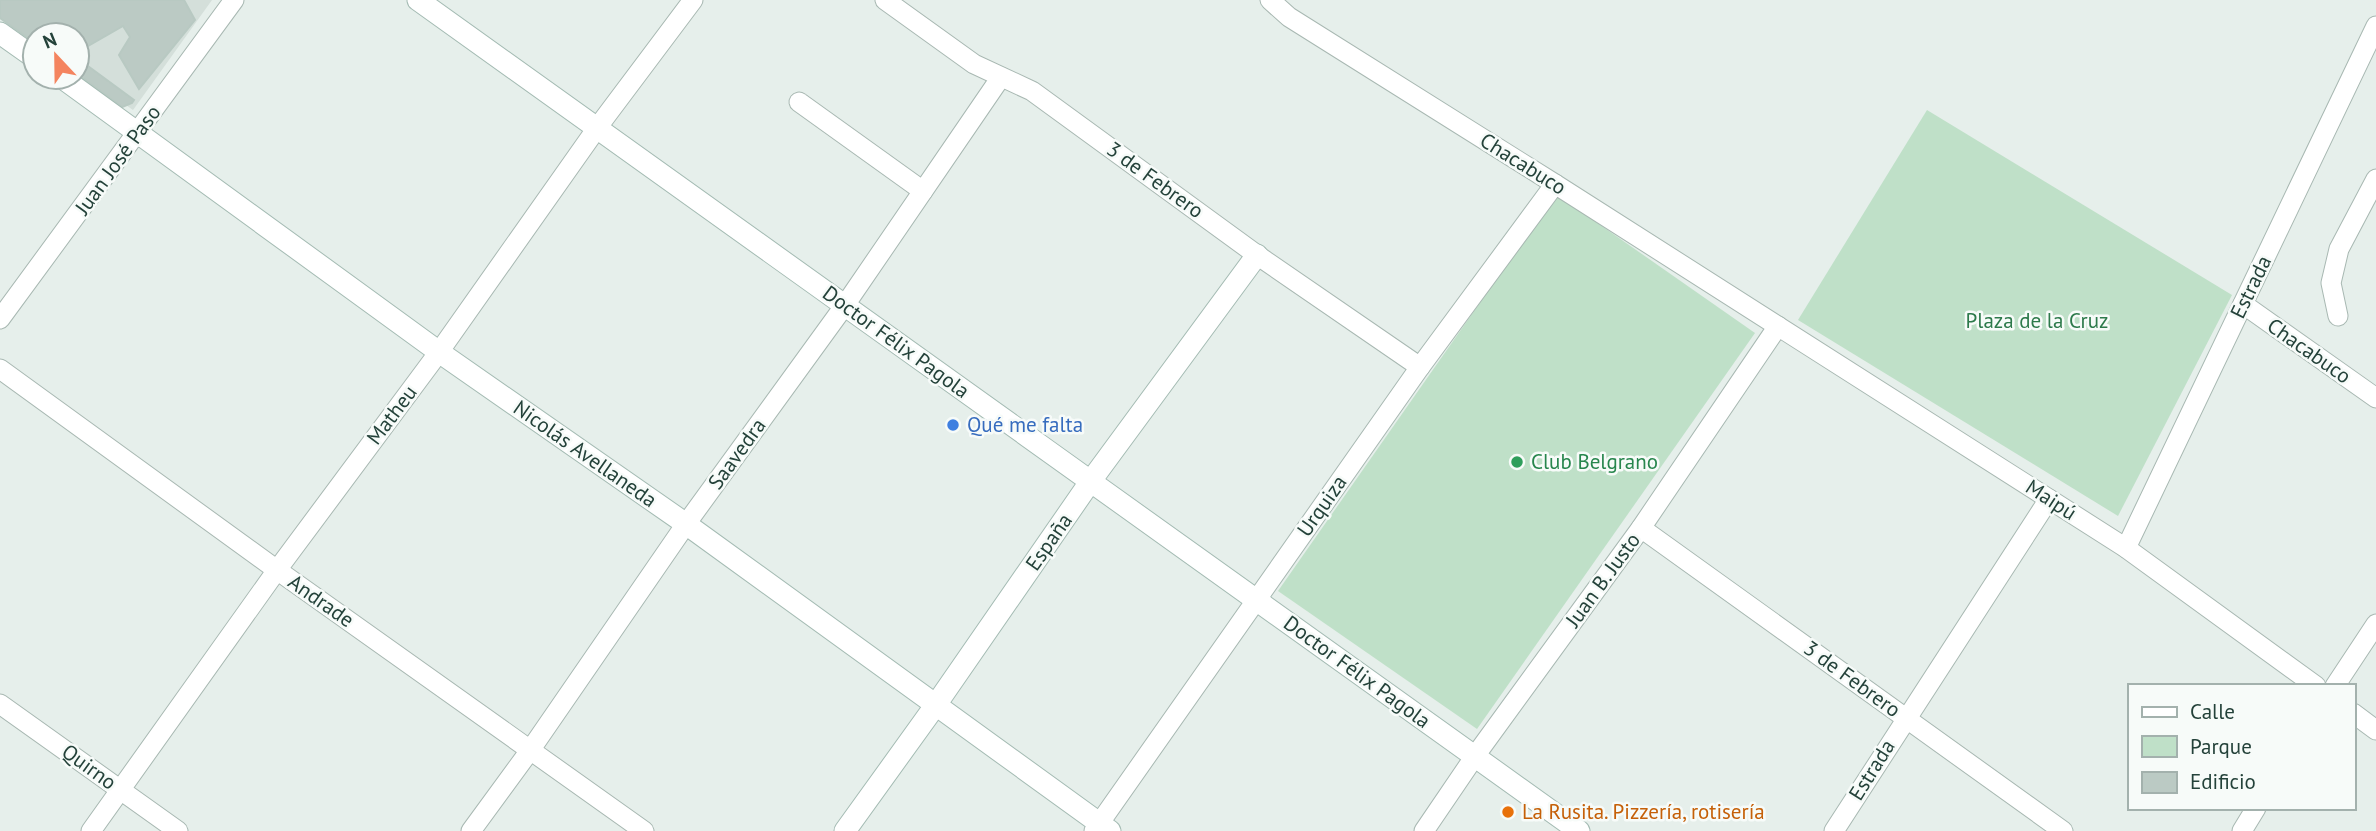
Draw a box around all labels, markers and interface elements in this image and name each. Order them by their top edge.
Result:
north arrow [21,21,91,91]
text: N [39,27,60,54]
street label: Juan José Paso [68,100,166,221]
street label: Chacabuco [1475,127,1571,201]
street label: 3 de Febrero [1101,135,1209,224]
street label: Estrada [2224,251,2277,323]
street label: Doctor Félix Pagola [818,279,975,404]
park label: Plaza de la Cruz [1966,307,2108,334]
street label: Chacabuco [2262,312,2357,389]
street label: Matheu [360,380,423,450]
street label: Nicolás Avellaneda [508,394,662,513]
place label: Qué me falta [967,411,1083,438]
street label: Saavedra [702,413,771,495]
marker: Qué me falta [945,417,961,433]
place label: Club Belgrano [1531,448,1658,475]
marker: Club Belgrano [1509,454,1525,470]
street label: Urquiza [1291,470,1352,542]
street label: Maipú [2021,473,2082,526]
street label: España [1019,508,1078,576]
street label: Juan B. Justo [1559,527,1646,633]
street label: Andrade [283,568,360,633]
street label: Doctor Félix Pagola [1279,609,1436,734]
street label: 3 de Febrero [1798,634,1906,723]
legend [2128,684,2355,810]
text: Calle [2190,698,2235,725]
text: Parque [2190,733,2252,760]
street label: Estrada [1843,734,1901,805]
street label: Quirno [57,738,122,796]
text: Edificio [2190,768,2256,795]
place label: La Rusita. Pizzería, rotisería [1522,798,1765,825]
marker: La Rusita. Pizzería, rotisería [1500,804,1516,820]

